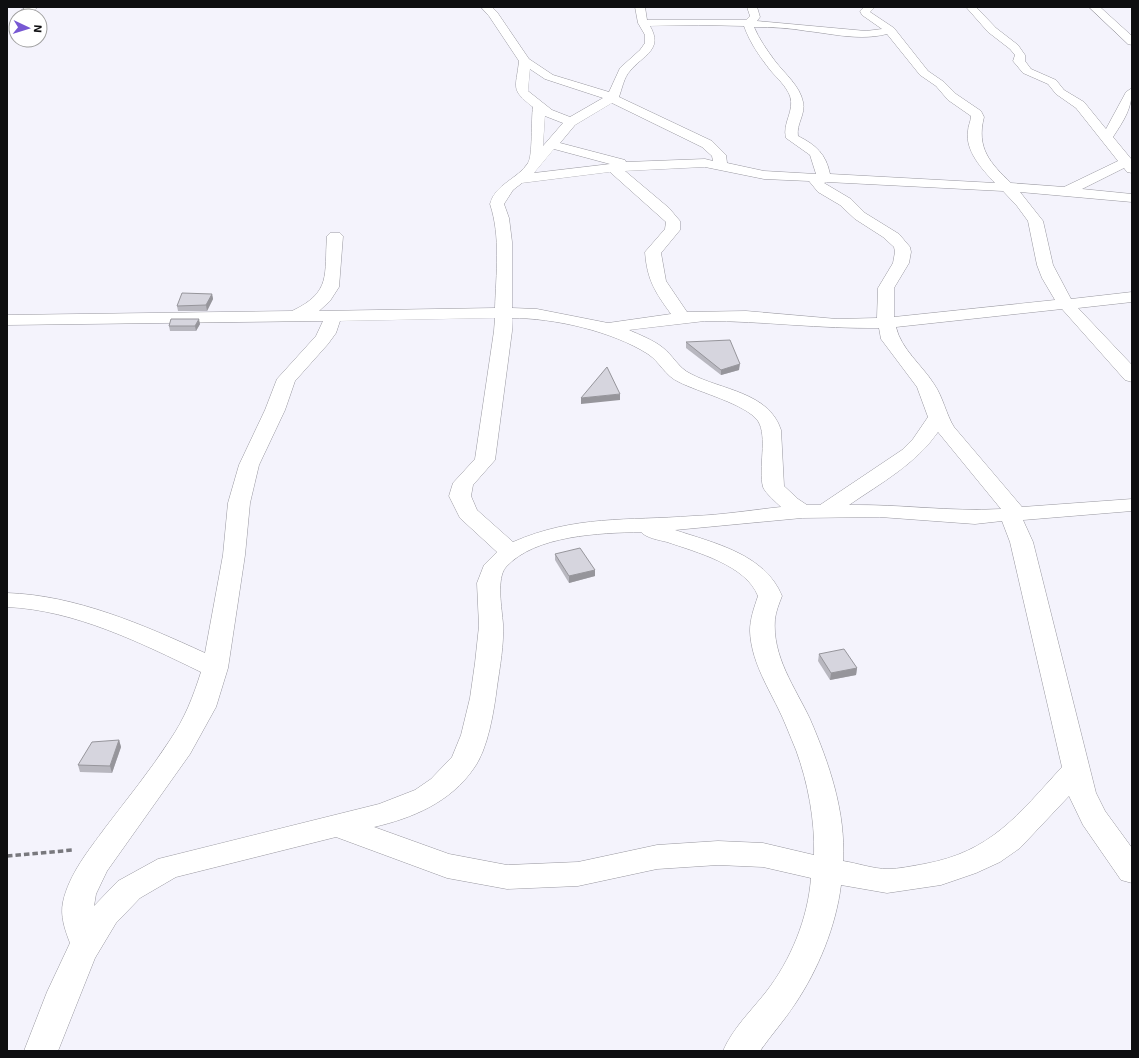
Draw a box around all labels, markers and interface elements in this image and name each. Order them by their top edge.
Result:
north arrow [8,8,48,48]
text: N [32,24,45,33]

